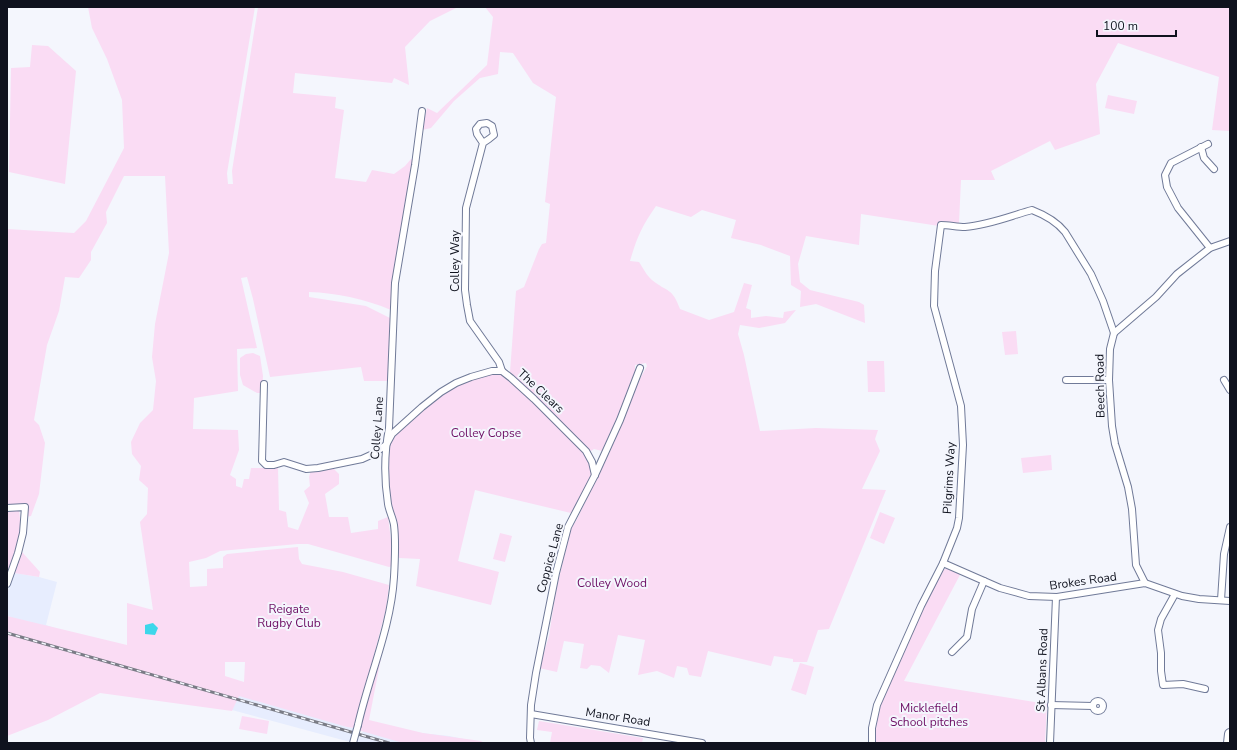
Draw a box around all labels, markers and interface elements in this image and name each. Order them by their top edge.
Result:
scale bar [1097,12,1176,38]
text: 100 m [1103,18,1138,34]
street label: Colley Way [447,229,463,292]
street label: Beech Road [1091,354,1109,418]
street label: The Clears [514,365,568,417]
street label: Colley Lane [367,396,387,460]
park label: Colley Copse [451,425,521,441]
street label: Pilgrims Way [939,441,959,514]
street label: Coppice Lane [533,521,567,595]
street label: Brokes Road [1048,568,1118,594]
park label: Colley Wood [577,575,647,591]
park label: Reigate Rugby Club [257,601,321,631]
street label: St Albans Road [1033,628,1051,712]
park label: Micklefield School pitches [890,700,968,730]
street label: Manor Road [584,704,652,730]

